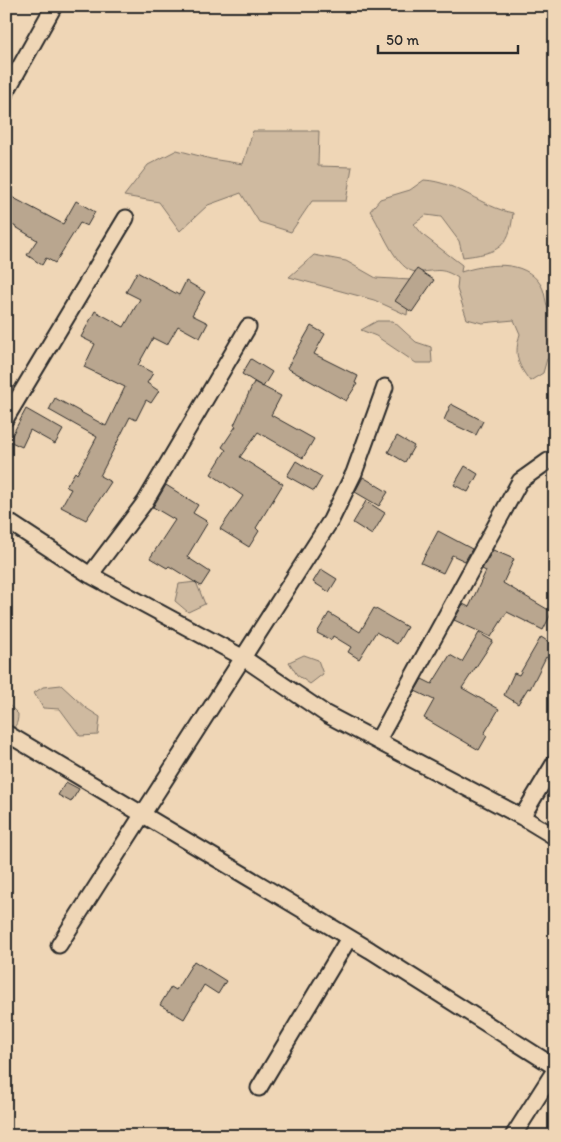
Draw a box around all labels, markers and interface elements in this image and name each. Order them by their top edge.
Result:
scale bar [378,22,518,54]
text: 50 m [386,31,419,49]

